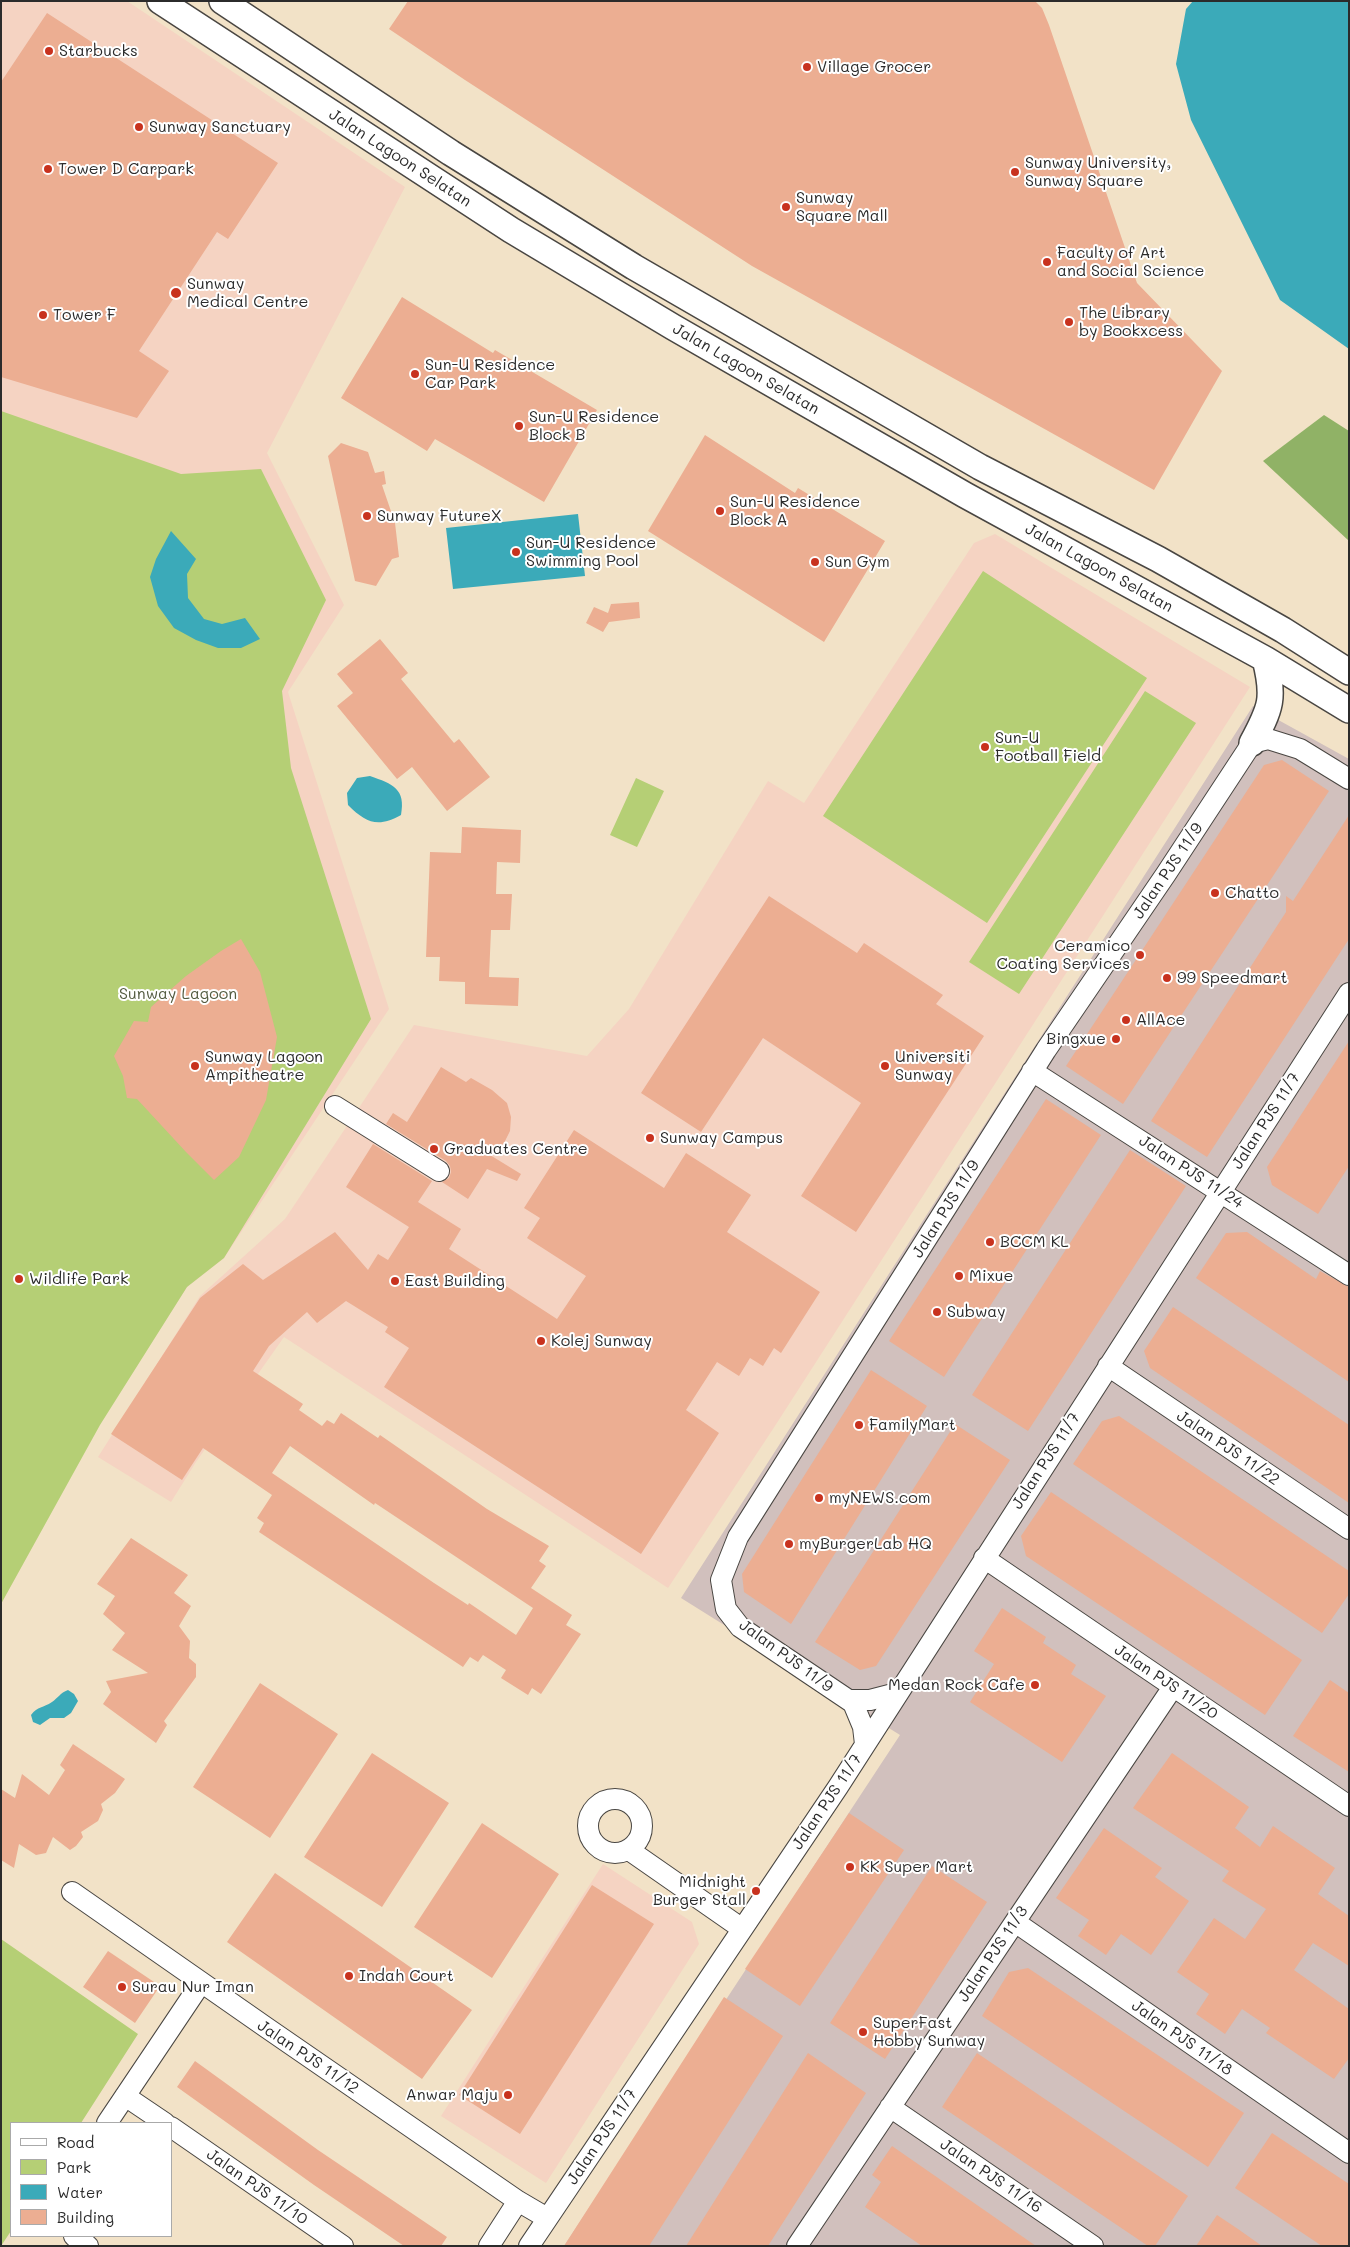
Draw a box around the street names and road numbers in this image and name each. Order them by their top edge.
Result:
street label: Jalan Lagoon Selatan [325,105,475,211]
street label: Jalan Lagoon Selatan [669,319,823,419]
street label: Jalan Lagoon Selatan [1022,519,1176,617]
street label: Jalan PJS 11/9 [1129,819,1207,923]
street label: Jalan PJS 11/7 [1228,1069,1304,1173]
street label: Jalan PJS 11/24 [1135,1131,1247,1213]
street label: Jalan PJS 11/9 [908,1157,984,1261]
street label: Jalan PJS 11/22 [1173,1407,1283,1489]
street label: Jalan PJS 11/7 [1008,1409,1084,1513]
street label: Jalan PJS 11/9 [735,1615,837,1697]
street label: Jalan PJS 11/20 [1111,1640,1221,1724]
street label: Jalan PJS 11/7 [788,1751,866,1853]
street label: Jalan PJS 11/3 [954,1902,1032,2006]
street label: Jalan PJS 11/18 [1128,1996,1236,2080]
street label: Jalan PJS 11/12 [254,2016,362,2098]
street label: Jalan PJS 11/7 [563,2086,641,2188]
street label: Jalan PJS 11/16 [936,2135,1046,2217]
street label: Jalan PJS 11/10 [203,2145,311,2229]

